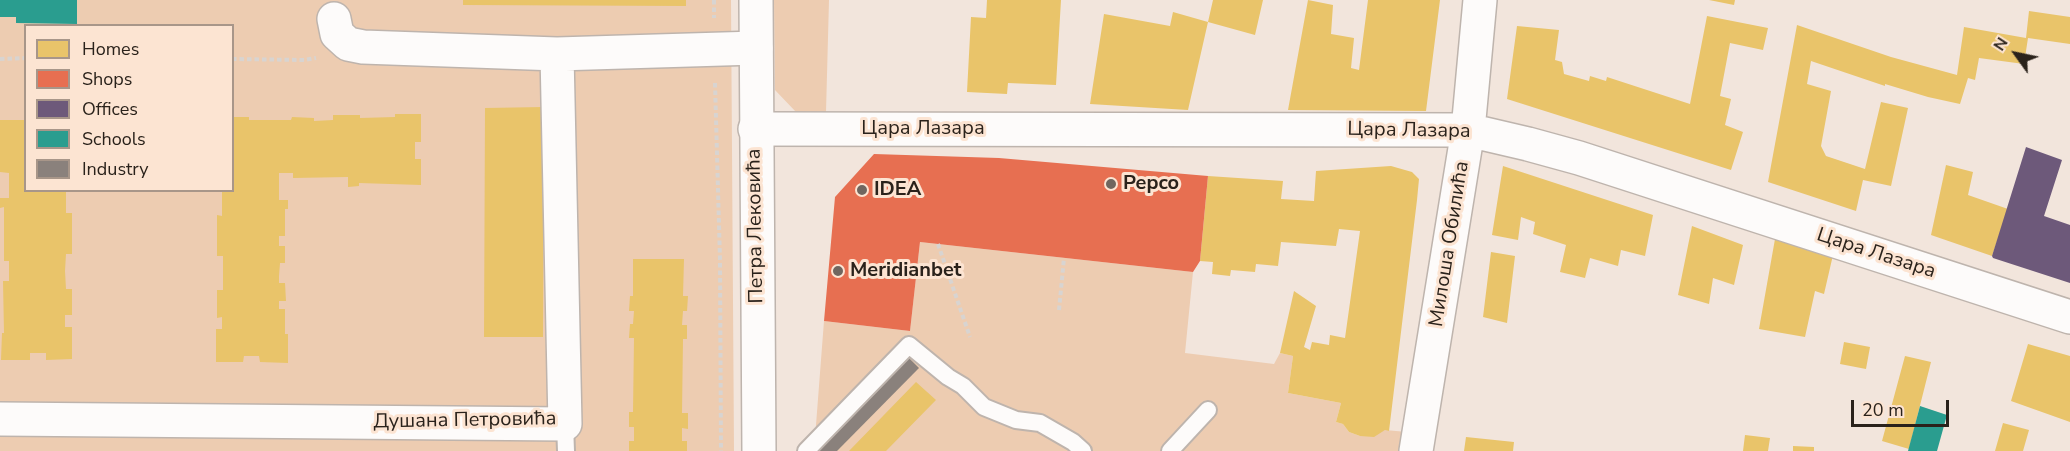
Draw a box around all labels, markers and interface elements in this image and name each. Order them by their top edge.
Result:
legend [24,24,234,192]
north arrow [1986,24,2046,84]
text: N [1988,33,2013,55]
text: Homes [82,37,139,61]
text: Shops [82,67,132,91]
text: Offices [82,97,138,121]
street label: Цара Лазара [861,117,985,141]
street label: Цара Лазара [1347,118,1471,144]
text: Schools [82,127,146,151]
street label: Петра Лековића [743,148,769,304]
text: Industry [82,157,149,181]
street label: Милоша Обилића [1425,159,1475,329]
place label: Pepco [1123,172,1179,196]
marker: Pepco [1104,177,1118,191]
place label: IDEA [874,178,921,202]
marker: IDEA [855,183,869,197]
street label: Цара Лазара [1814,224,1938,284]
place label: Meridianbet [850,259,961,283]
marker: Meridianbet [831,264,845,278]
scale bar [1854,388,1952,426]
text: 20 m [1862,398,1904,422]
street label: Душана Петровића [373,407,557,435]

